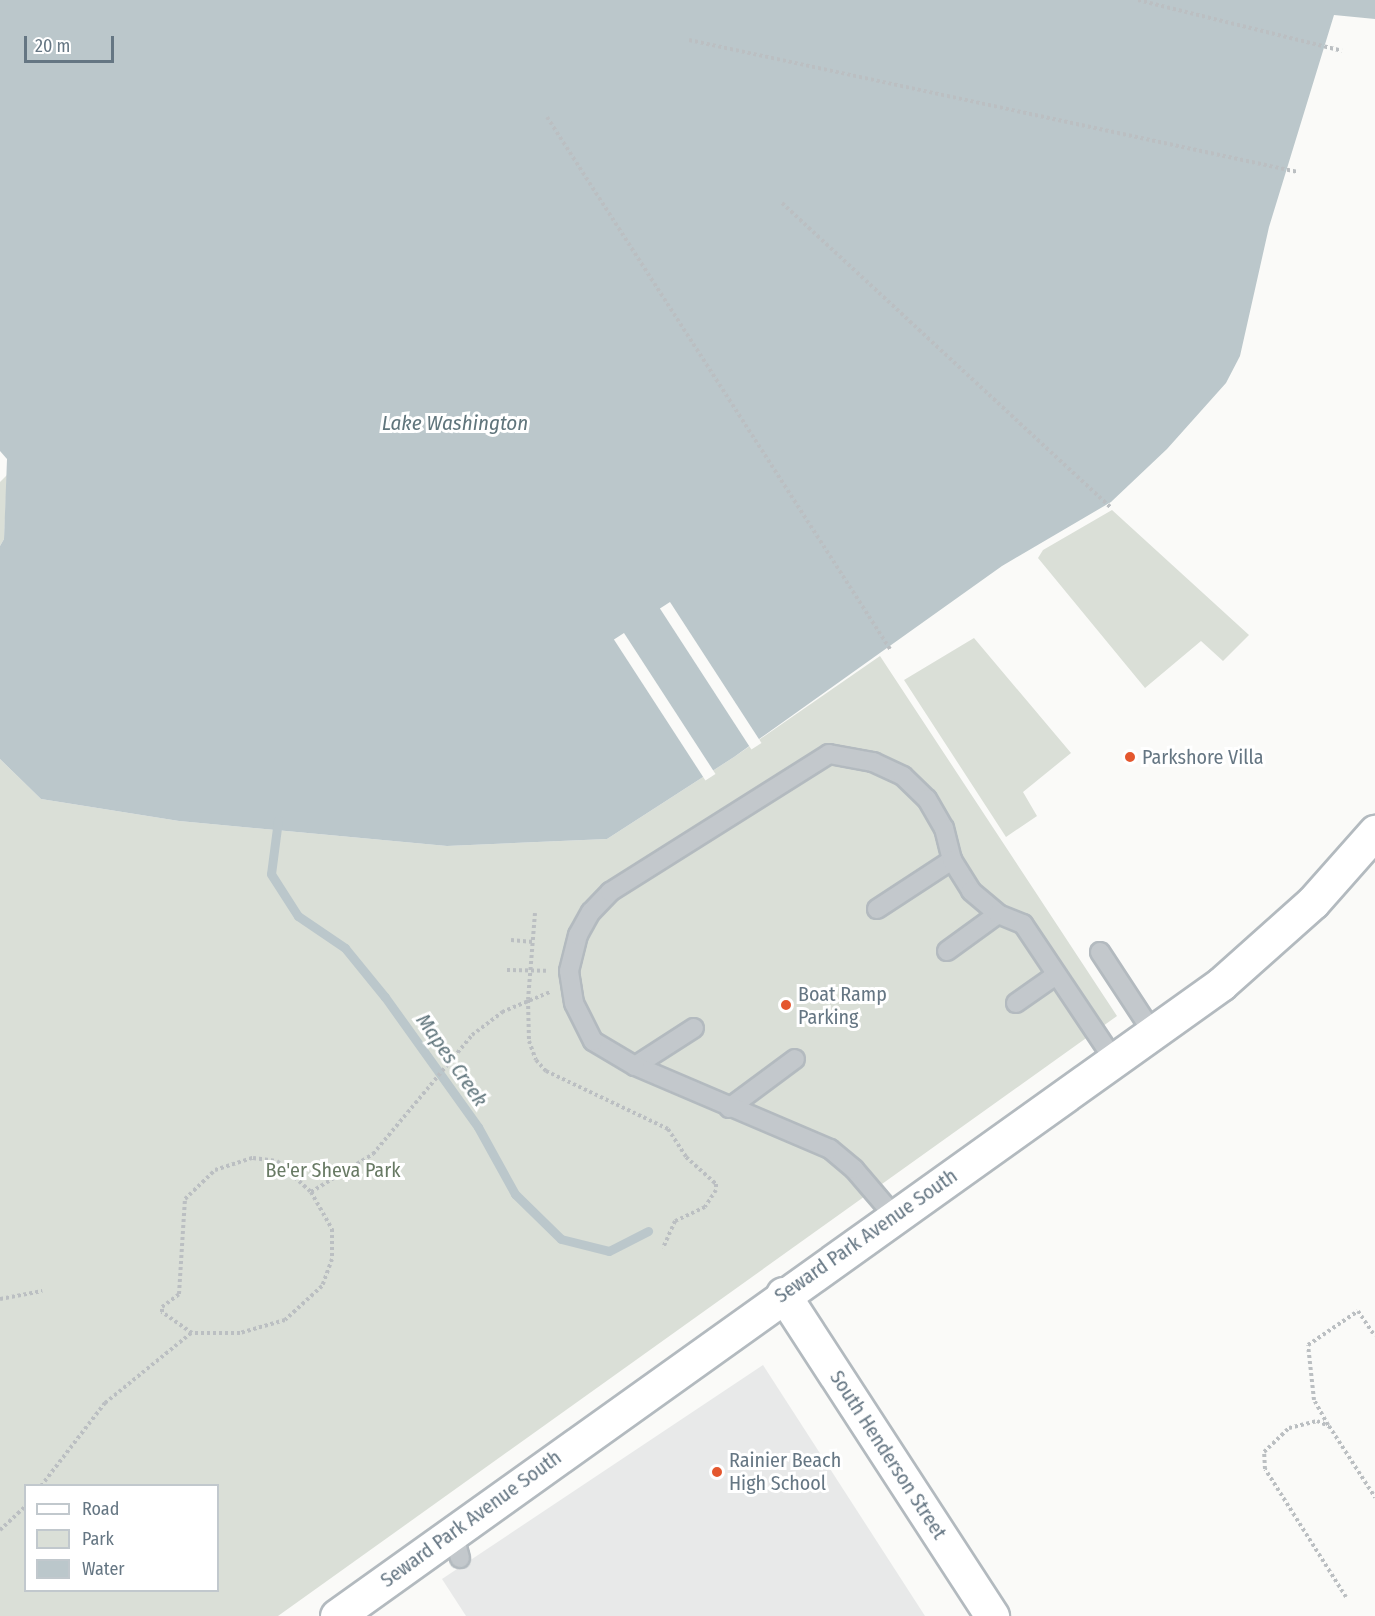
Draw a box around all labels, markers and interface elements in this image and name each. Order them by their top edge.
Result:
scale bar [27,24,117,62]
text: 20 m [35,35,70,57]
water label: Lake Washington [382,410,528,436]
place label: Parkshore Villa [1142,745,1263,769]
marker: Parkshore Villa [1123,750,1137,764]
place label: Boat Ramp Parking [798,982,887,1029]
marker: Boat Ramp Parking [779,998,793,1012]
water label: Mapes Creek [411,1009,493,1111]
park label: Be'er Sheva Park [266,1158,400,1182]
street label: Seward Park Avenue South [770,1164,962,1308]
street label: South Henderson Street [825,1366,951,1544]
street label: Seward Park Avenue South [376,1445,566,1593]
place label: Rainier Beach High School [729,1448,841,1495]
marker: Rainier Beach High School [710,1465,724,1479]
legend [24,1484,219,1592]
text: Road [82,1498,119,1520]
text: Park [82,1528,114,1550]
text: Water [82,1558,125,1580]

